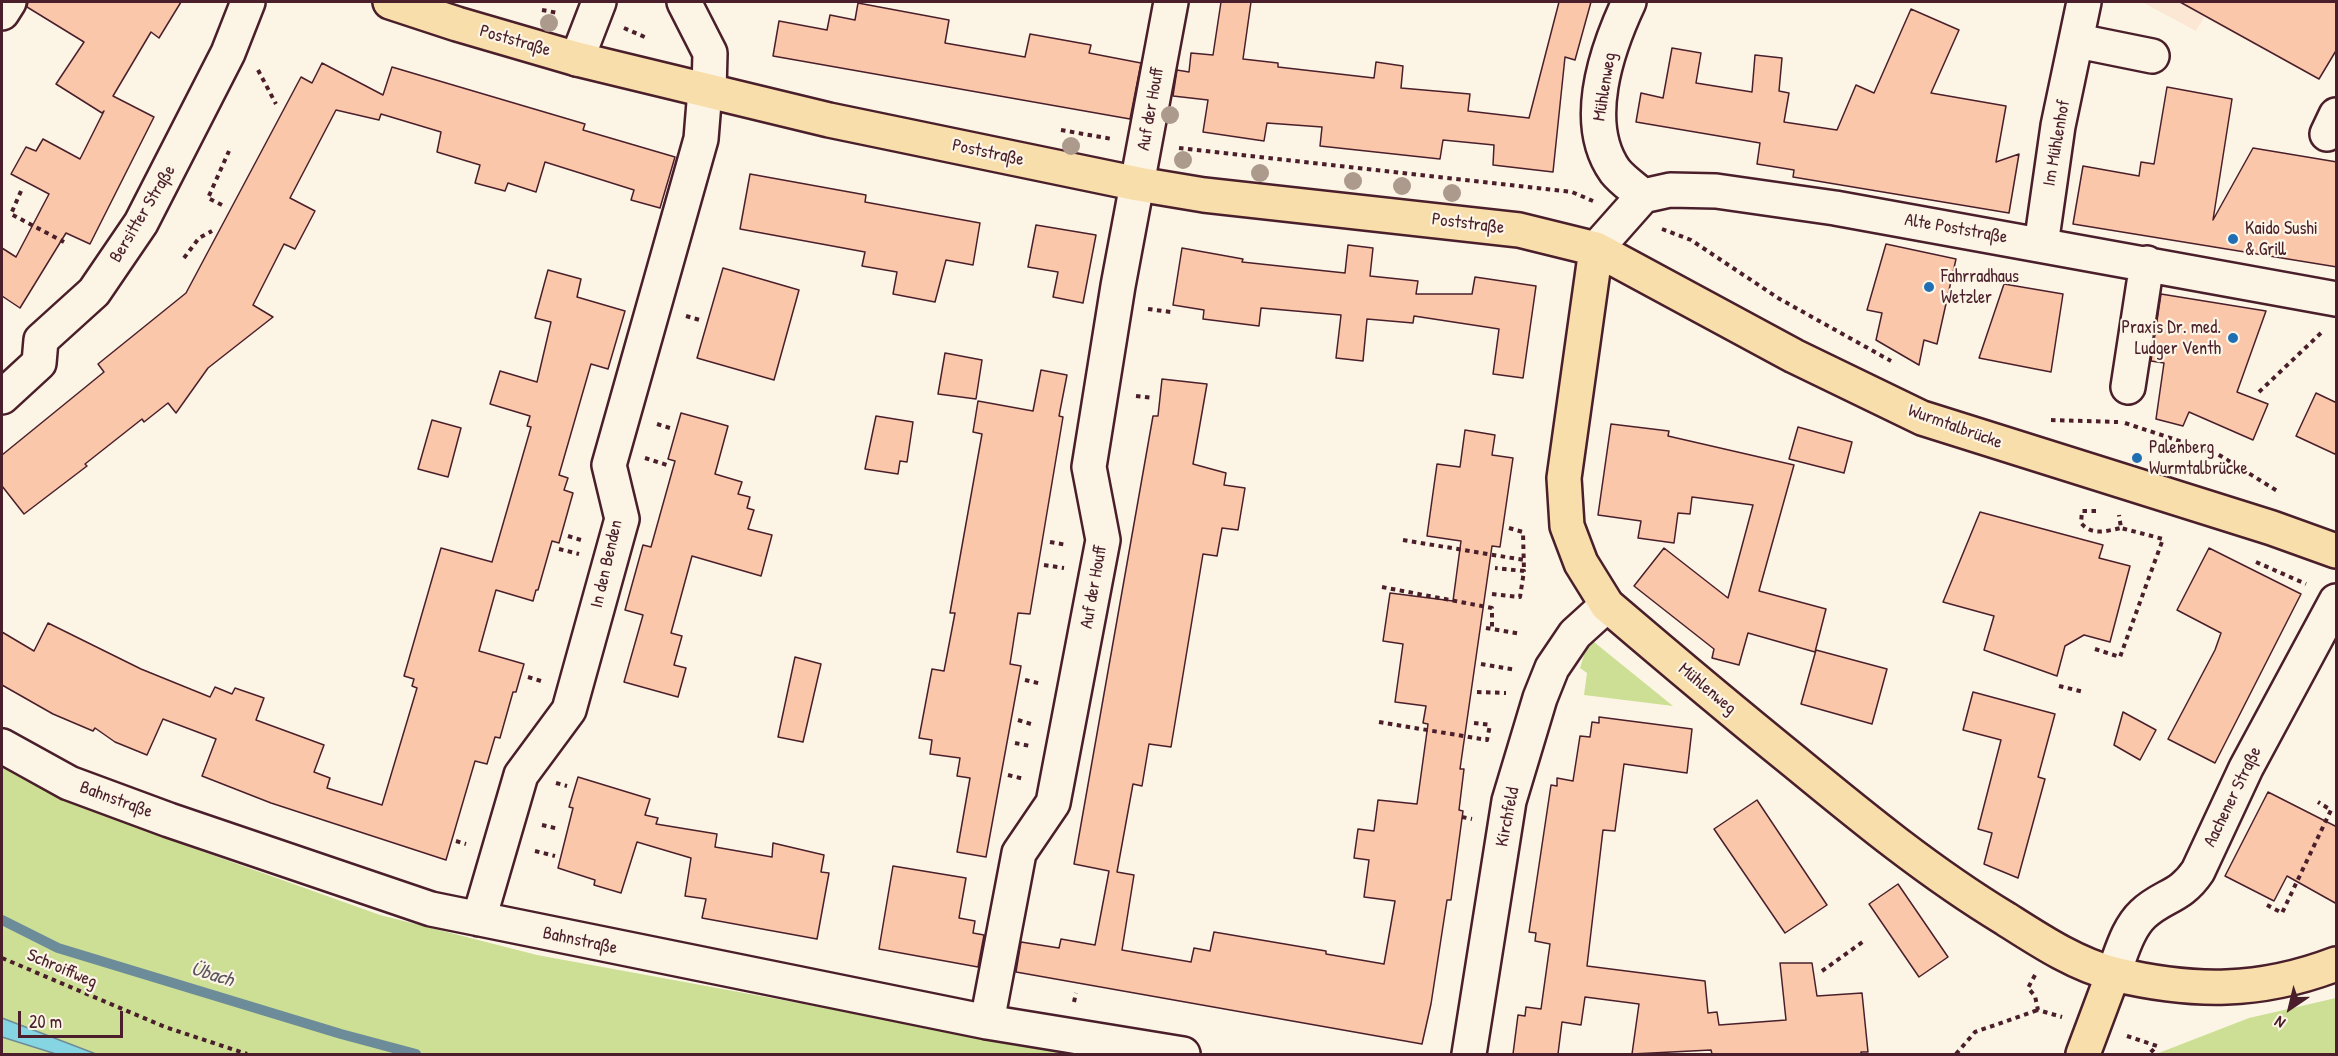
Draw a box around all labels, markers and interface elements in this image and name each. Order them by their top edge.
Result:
street label: Poststraße [477,21,553,61]
street label: Mühlenweg [1589,51,1621,123]
street label: Auf der Houff [1133,66,1169,152]
street label: Im Mühlenhof [2039,98,2075,188]
street label: Poststraße [950,135,1026,171]
street label: Bersitter Straße [105,161,181,267]
street label: Poststraße [1431,209,1505,239]
street label: Alte Poststraße [1903,209,2009,249]
place label: Kaido Sushi & Grill [2245,218,2318,260]
marker: Kaido Sushi & Grill [2226,232,2240,246]
place label: Fahrradhaus Wetzler [1941,266,2019,308]
marker: Fahrradhaus Wetzler [1922,280,1936,294]
place label: Praxis Dr. med. Ludger Venth [2121,317,2221,360]
marker: Praxis Dr. med. Ludger Venth [2226,331,2240,345]
street label: Wurmtalbrücke [1905,400,2005,454]
place label: Palenberg Wurmtalbrücke [2149,437,2248,480]
marker: Palenberg Wurmtalbrücke [2130,451,2144,465]
street label: In den Benden [586,518,628,610]
street label: Auf der Houff [1076,544,1112,630]
street label: Mühlenweg [1674,659,1740,719]
street label: Aachener Straße [2199,743,2267,851]
street label: Bahnstraße [77,777,155,823]
street label: Kirchfeld [1492,785,1524,849]
street label: Bahnstraße [541,923,619,959]
street label: Schroiffweg [24,945,100,993]
water label: Übach [188,957,236,993]
north arrow [2260,978,2320,1038]
scale bar [21,999,126,1037]
text: 20 m [29,1009,62,1034]
text: N [2270,1011,2289,1034]

